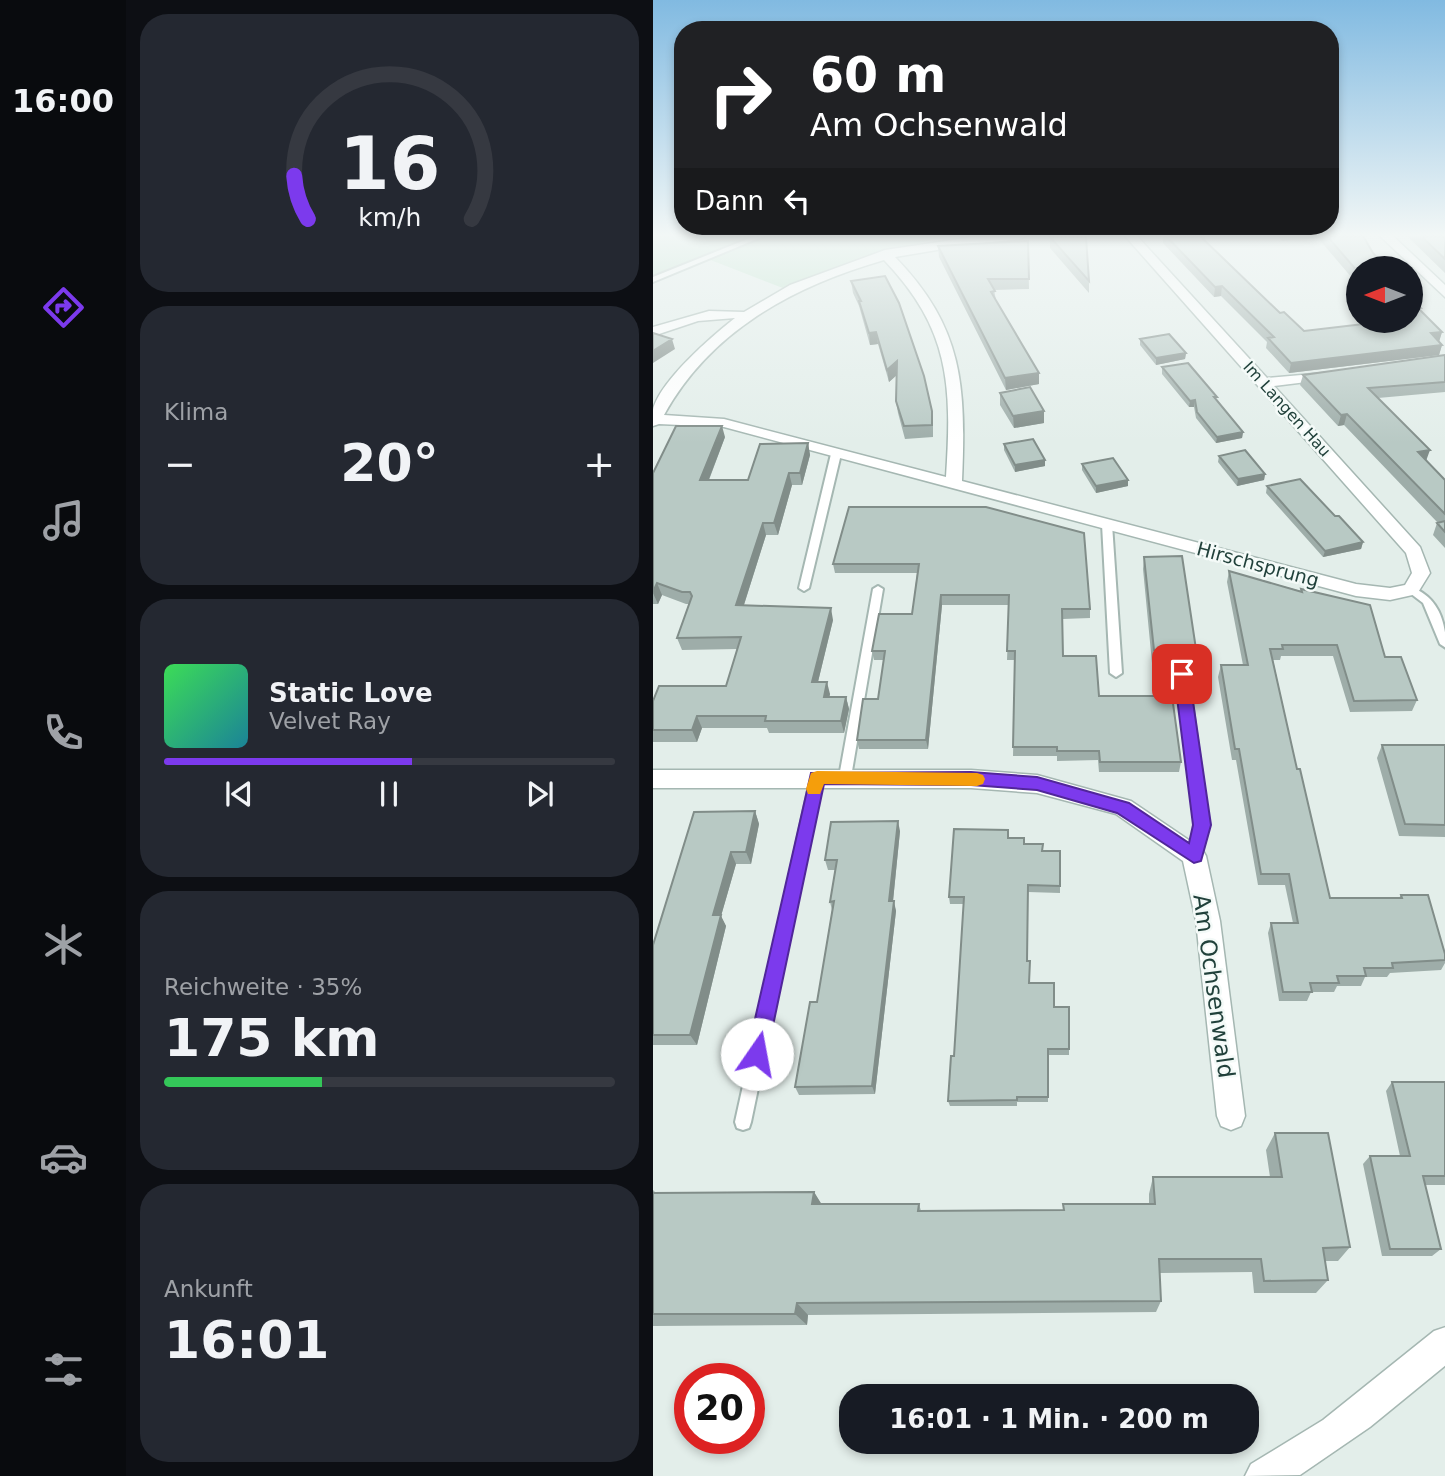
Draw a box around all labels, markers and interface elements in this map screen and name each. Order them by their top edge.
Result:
text: 60 m [810,47,946,104]
icon: right [695,49,786,140]
text: 16:00 [12,82,114,120]
text: Am Ochsenwald [810,106,1068,144]
text: 16 [339,122,440,207]
icon: left [778,182,816,220]
text: Dann [695,186,764,216]
text: km/h [358,203,421,232]
north arrow [1346,256,1423,332]
map controls [1346,256,1423,333]
icon: directions [39,283,88,332]
street label: Im Langen Hau [1239,358,1335,460]
text: Klima [164,399,228,425]
text: 20° [340,433,439,493]
text: − [164,442,196,486]
text: + [583,442,615,486]
icon: music [39,496,88,545]
street label: Hirschsprung [1194,537,1322,591]
pin [1152,644,1212,704]
icon: arrive [1163,655,1201,693]
text: Static Love [269,678,433,708]
icon: phone [39,708,88,757]
text: Velvet Ray [269,708,391,734]
icon: previous [220,775,258,813]
icon: pause [370,775,408,813]
icon: next [521,775,559,813]
street label: Am Ochsenwald [1188,892,1240,1080]
icon: climate [39,920,88,969]
text: Reichweite · 35% [164,974,362,1000]
text: 175 km [164,1008,379,1068]
position arrow [720,1017,794,1091]
icon: car [39,1133,88,1182]
text: Ankunft [164,1276,253,1302]
text: 16:01 [164,1310,330,1370]
icon: filters [39,1345,88,1394]
speed limit sign: 20 [674,1363,765,1454]
text: 16:01 · 1 Min. · 200 m [889,1404,1209,1434]

